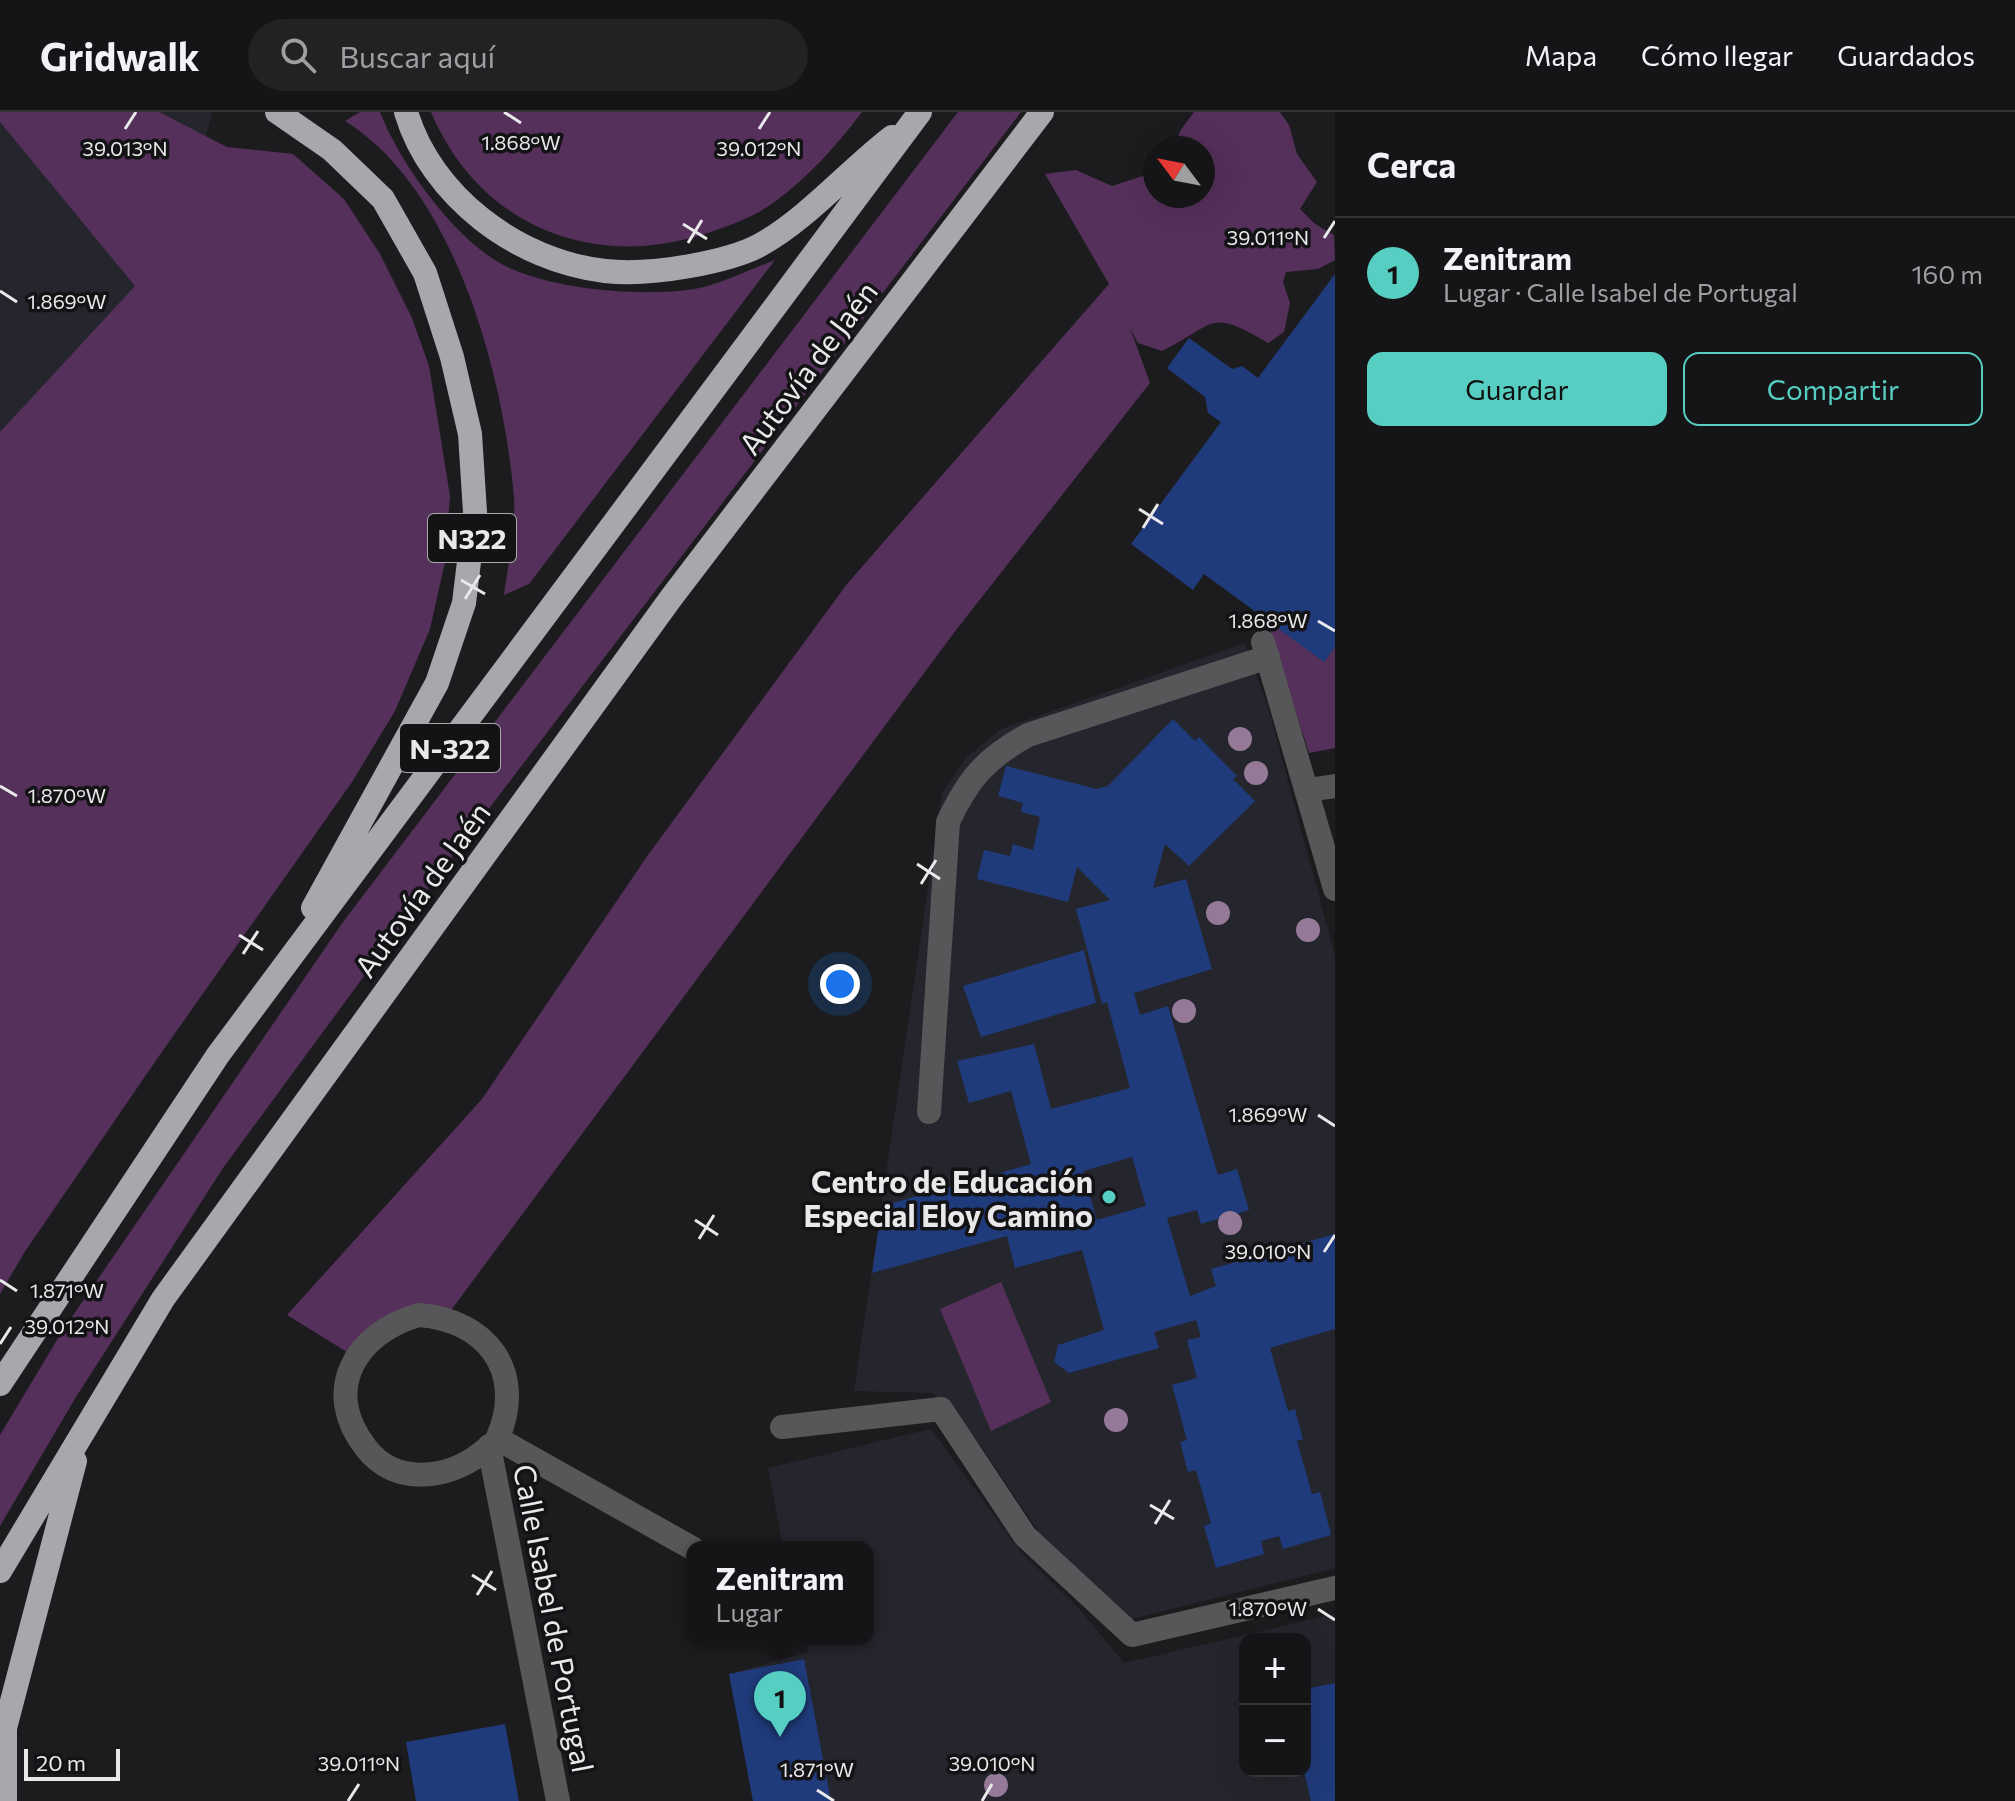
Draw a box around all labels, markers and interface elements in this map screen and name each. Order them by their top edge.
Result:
search box [248,19,808,91]
text: Gridwalk [40,32,200,79]
icon: search [276,33,320,77]
text: Buscar aquí [340,37,495,74]
text: Mapa [1525,38,1597,72]
text: Cómo llegar [1641,38,1793,72]
text: Guardados [1837,38,1975,72]
text: 1.868°W [481,130,561,154]
text: 39.013°N [82,136,168,160]
text: 39.012°N [717,136,801,160]
north arrow [1143,136,1215,208]
text: Cerca [1367,143,1456,185]
text: 39.011°N [1227,225,1309,249]
text: Zenitram [1443,239,1572,276]
text: 1 [1387,258,1399,289]
text: 160 m [1911,258,1983,289]
street label: Autovía de Jaén [730,273,884,461]
text: Lugar · Calle Isabel de Portugal [1443,276,1798,307]
text: 1.869°W [28,289,106,313]
button: Guardar [1367,352,1667,426]
button: Compartir [1683,352,1983,426]
road number: N322 [428,514,516,562]
text: 1.868°W [1228,608,1308,632]
road number: N-322 [400,724,500,772]
text: 1.870°W [28,783,106,807]
street label: Autovía de Jaén [345,794,497,984]
your location [820,964,860,1004]
text: 1.869°W [1229,1102,1307,1126]
place label: Centro de Educación Especial Eloy Camino [803,1162,1093,1233]
marker: Centro de Educación Especial Eloy Camino [1100,1188,1118,1206]
text: 39.010°N [1225,1239,1311,1263]
text: 1.871°W [30,1278,104,1302]
text: 39.012°N [25,1314,109,1338]
street label: Calle Isabel de Portugal [507,1461,603,1775]
popup [686,1541,874,1645]
text: Zenitram [716,1559,844,1596]
text: Lugar [716,1596,783,1627]
text: 1.870°W [1229,1596,1307,1620]
map controls [1239,1633,1311,1777]
button: + [1239,1633,1311,1705]
pin: 1 [754,1671,806,1737]
button: − [1239,1705,1311,1777]
scale bar [24,1745,120,1781]
text: 20 m [36,1749,86,1776]
text: 39.011°N [318,1751,400,1775]
text: 39.010°N [949,1751,1035,1775]
text: 1.871°W [780,1757,854,1781]

